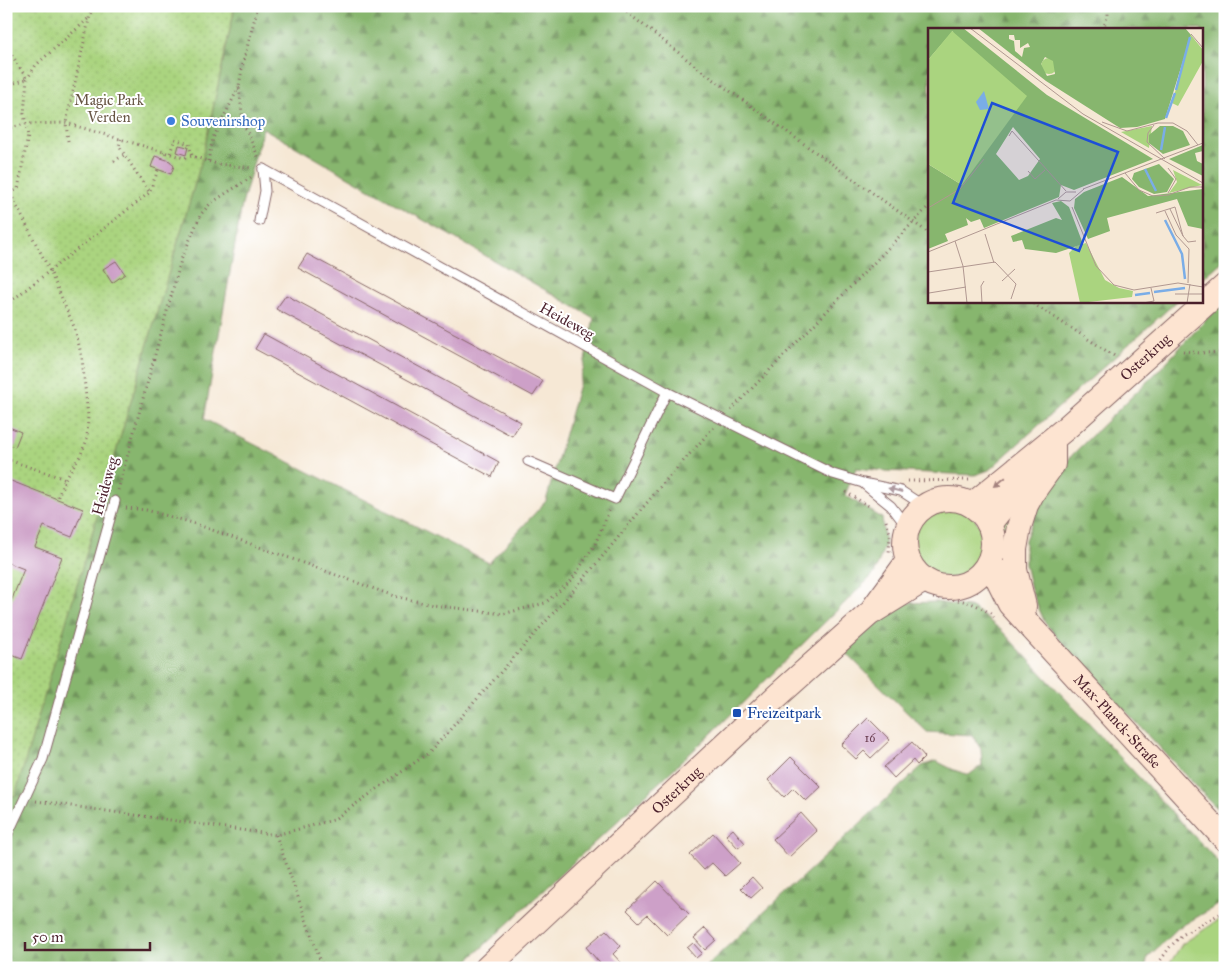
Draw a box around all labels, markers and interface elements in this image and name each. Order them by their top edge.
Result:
inset map [928,28,1204,302]
park label: Magic Park Verden [74,91,144,126]
place label: Souvenirshop [181,112,265,130]
marker: Souvenirshop [165,115,177,127]
street label: Heideweg [536,299,598,344]
street label: Osterkrug [1116,329,1175,384]
street label: Heideweg [88,454,122,517]
one-way arrow [994,476,1007,487]
one-way arrow [887,486,903,494]
street label: Max-Planck-Straße [1070,671,1165,772]
place label: Freizeitpark [747,704,821,722]
marker: Freizeitpark [731,707,743,719]
house number: 16 [865,731,876,745]
street label: Osterkrug [648,762,706,818]
scale bar [25,919,150,951]
text: 50 m [32,928,64,946]

